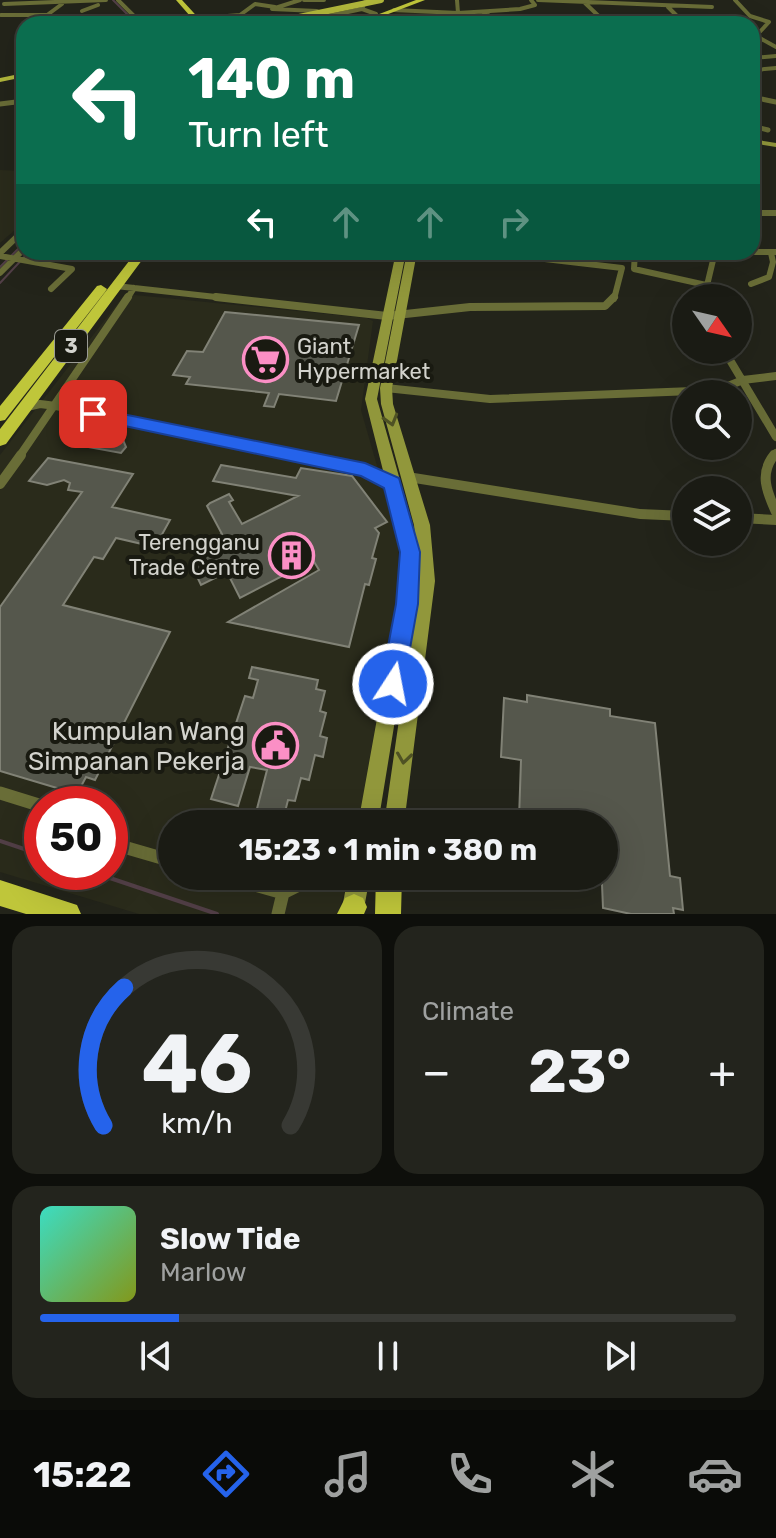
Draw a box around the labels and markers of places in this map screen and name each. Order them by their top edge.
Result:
place label: Giant Hypermarket [297,333,431,385]
supermarket icon: Giant Hypermarket [242,335,290,383]
pin [59,380,127,448]
place label: Terengganu Trade Centre [129,529,260,581]
building icon: Terengganu Trade Centre [267,531,315,579]
place label: Kumpulan Wang Simpanan Pekerja [28,716,245,777]
public building icon: Kumpulan Wang Simpanan Pekerja [252,722,300,770]

